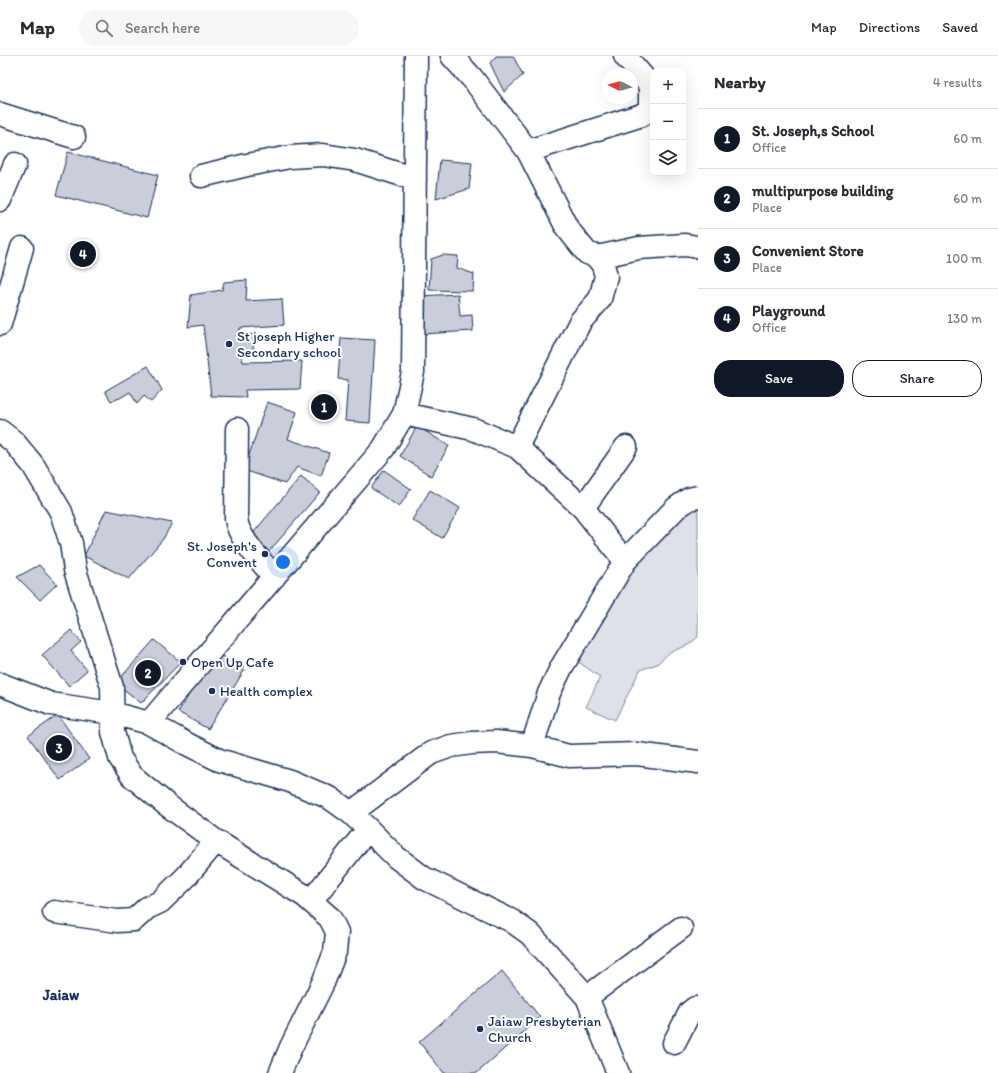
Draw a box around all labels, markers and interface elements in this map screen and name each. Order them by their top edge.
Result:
search box [79,10,359,46]
text: Map [20,16,55,39]
icon: search [93,17,115,39]
text: Search here [125,19,200,37]
text: Map [811,19,837,36]
text: Directions [859,19,920,36]
text: Saved [942,19,978,36]
north arrow [602,68,638,104]
map controls [650,68,686,176]
button: + [650,68,686,104]
text: Nearby [714,72,766,92]
text: 4 results [933,75,982,90]
button: − [650,104,686,140]
text: St. Joseph,s School [752,122,874,140]
text: 1 [724,131,730,146]
text: 60 m [953,131,982,146]
button: layers [650,140,686,176]
text: Office [752,140,787,155]
text: multipurpose building [752,182,893,200]
text: 2 [724,191,730,206]
text: 60 m [953,191,982,206]
text: Place [752,200,782,215]
pin: 4 [70,239,96,269]
text: Convenient Store [752,242,864,260]
text: 3 [723,251,731,266]
text: 100 m [946,251,982,266]
text: Place [752,260,782,275]
text: Playground [752,302,825,320]
text: 4 [723,311,731,326]
text: 130 m [947,311,982,326]
text: Office [752,320,787,335]
place label: St joseph Higher Secondary school [237,328,341,361]
marker: St joseph Higher Secondary school [224,339,234,349]
button: Save [714,360,844,397]
button: Share [852,360,982,397]
pin: 1 [311,392,337,422]
place label: St. Joseph's Convent [187,538,257,571]
marker: St. Joseph's Convent [260,549,270,559]
your location [273,552,293,572]
place label: Open Up Cafe [191,654,274,671]
marker: Open Up Cafe [178,657,188,667]
pin: 2 [135,658,161,688]
place label: Health complex [220,683,313,700]
marker: Health complex [207,686,217,696]
pin: 3 [46,733,72,763]
district label: Jaiaw [42,986,80,1004]
place label: Jaiaw Presbyterian Church [488,1013,602,1046]
marker: Jaiaw Presbyterian Church [475,1024,485,1034]

